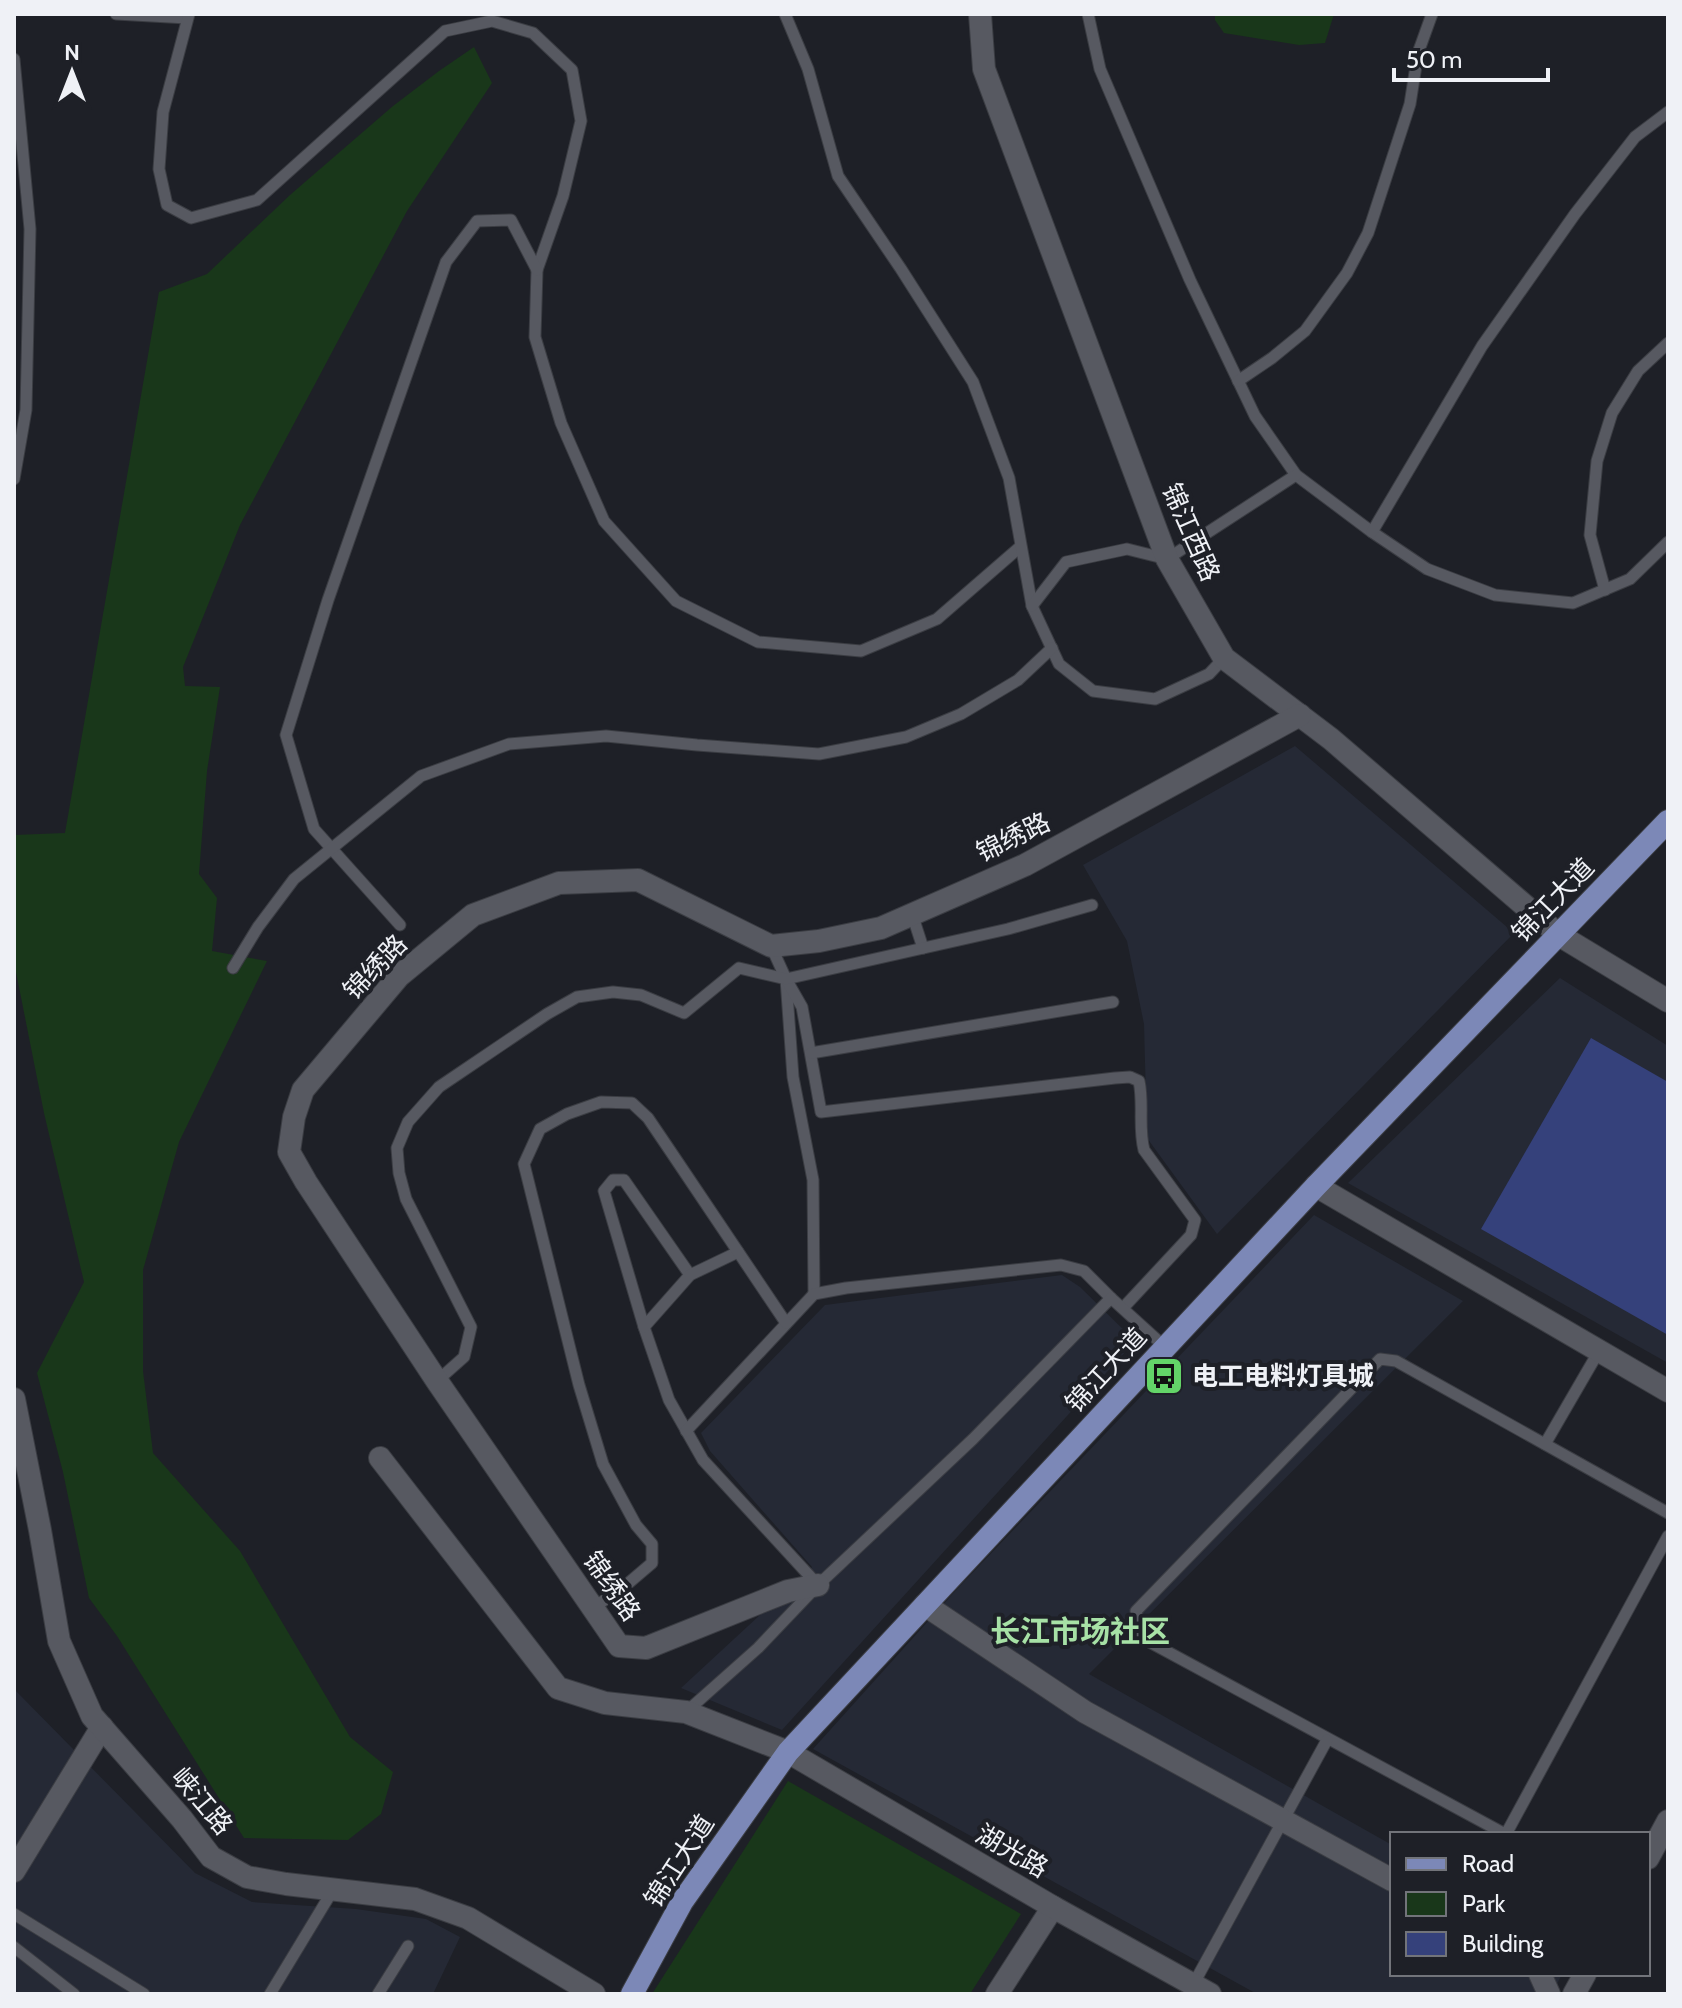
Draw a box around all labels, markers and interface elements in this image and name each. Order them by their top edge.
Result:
north arrow [32,32,112,112]
scale bar [1394,32,1548,82]
text: N [64,39,80,66]
text: 50 m [1406,45,1462,74]
street label: 锦江西路 [1155,478,1227,586]
street label: 锦绣路 [971,806,1055,868]
street label: 锦江大道 [1505,851,1601,949]
street label: 锦绣路 [336,928,414,1006]
street label: 锦江大道 [1059,1321,1153,1419]
bus stop icon: 电工电料灯具城 [1143,1355,1185,1397]
place label: 电工电料灯具城 [1192,1360,1374,1392]
street label: 锦绣路 [577,1545,647,1627]
district label: 长江市场社区 [990,1613,1170,1650]
street label: 峡江路 [165,1761,239,1841]
street label: 锦江大道 [637,1809,721,1913]
street label: 湖光路 [970,1818,1054,1884]
legend [1390,1832,1650,1976]
text: Road [1462,1849,1514,1878]
text: Park [1462,1889,1505,1918]
text: Building [1462,1929,1544,1958]

